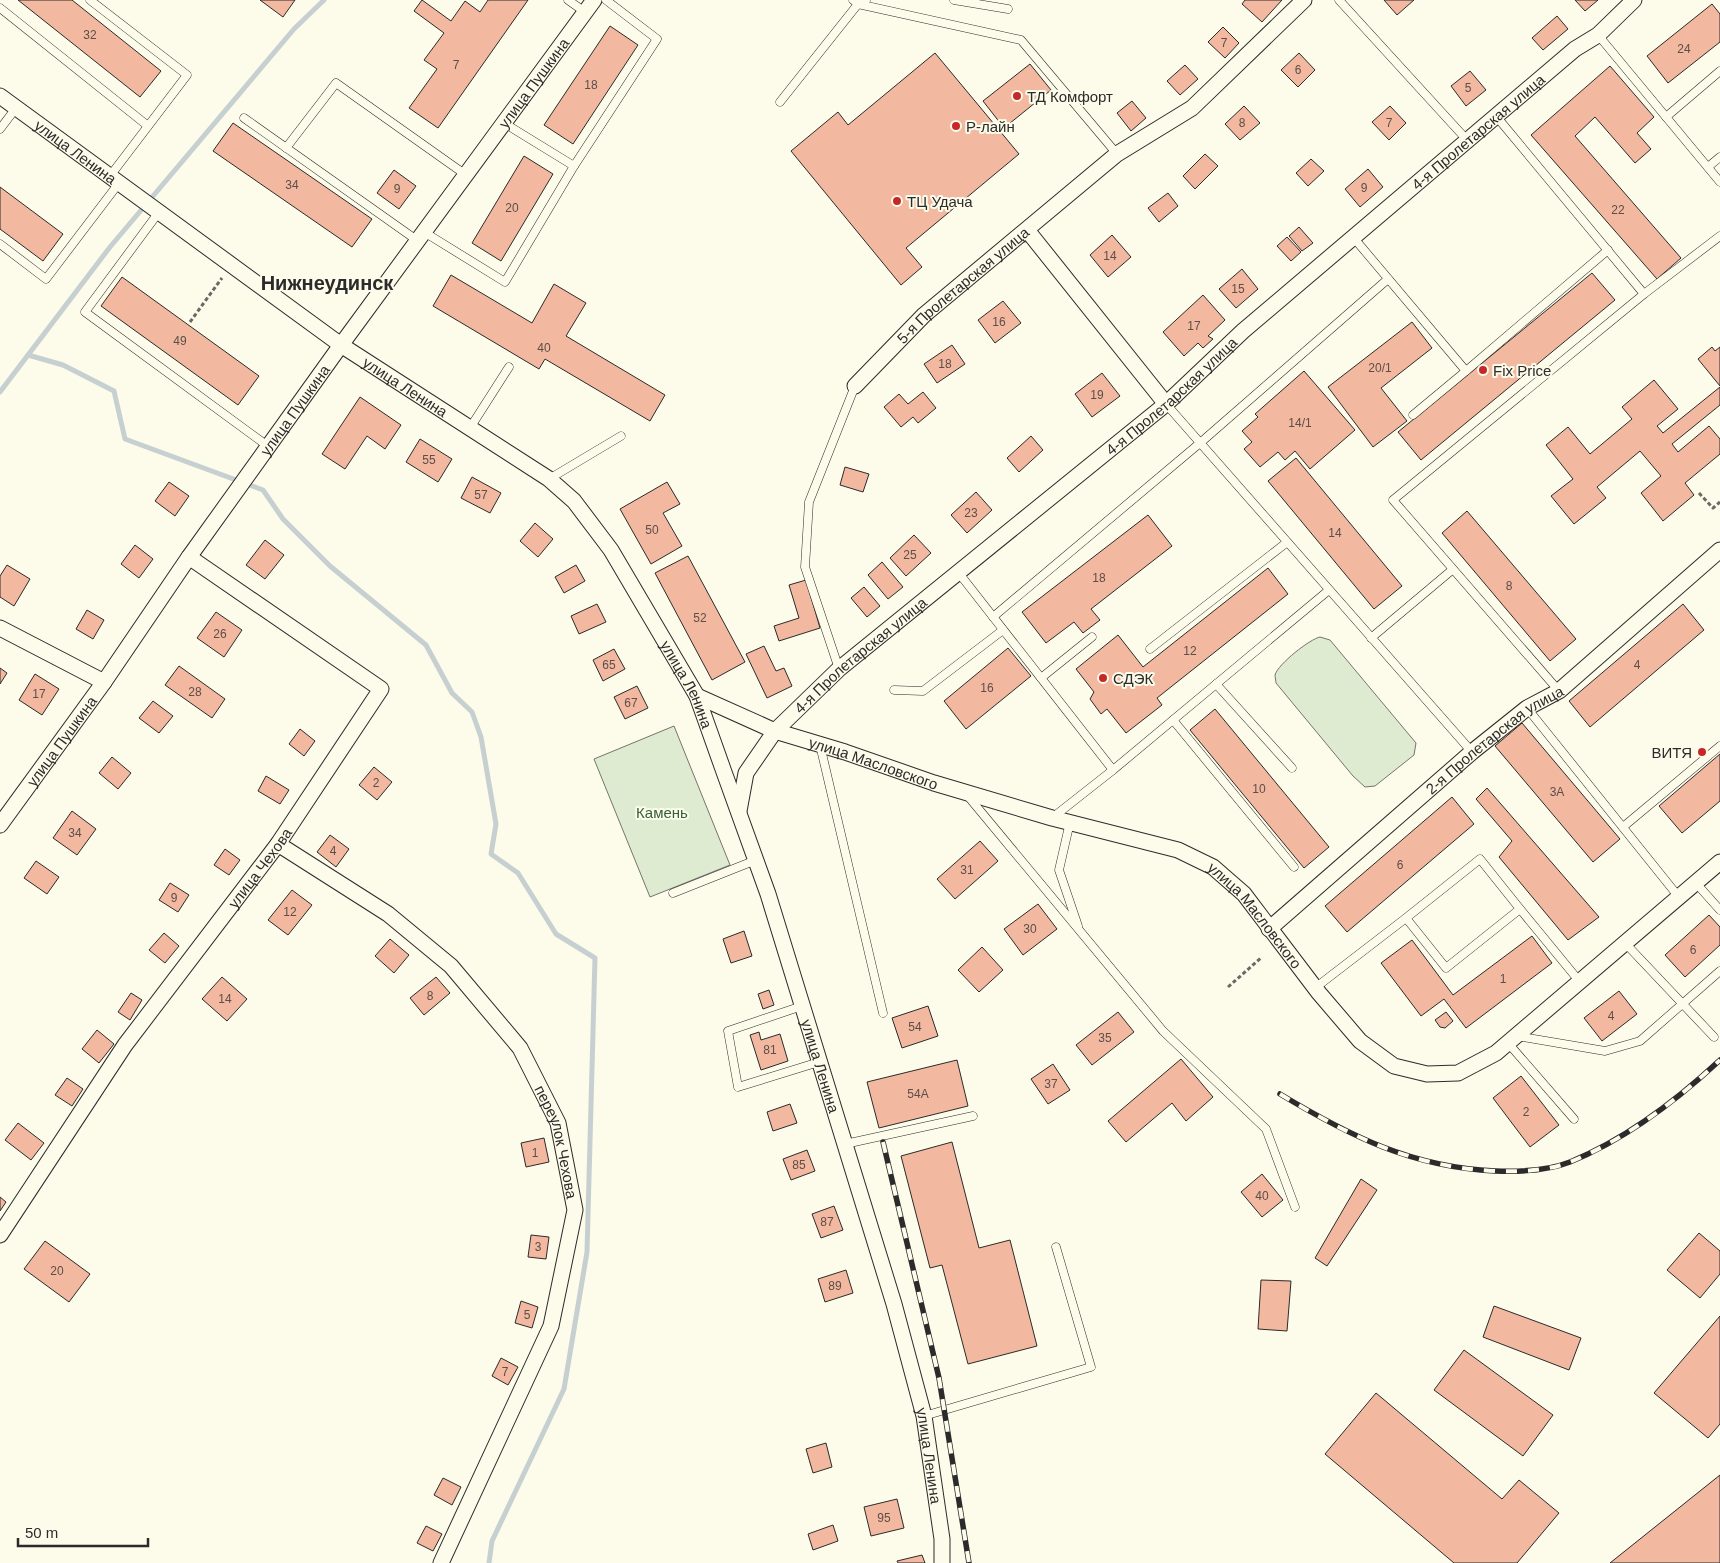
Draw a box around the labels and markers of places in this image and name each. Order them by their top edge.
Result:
place label: ТД Комфорт [1027,88,1113,105]
marker: ТД Комфорт [1011,90,1023,102]
place label: Р-лайн [966,118,1015,135]
marker: Р-лайн [950,120,962,132]
place label: ТЦ Удача [907,193,973,210]
marker: ТЦ Удача [891,195,903,207]
place label: Fix Price [1493,362,1551,379]
marker: Fix Price [1477,364,1489,376]
place label: СДЭК [1113,670,1153,687]
marker: СДЭК [1097,672,1109,684]
place label: ВИТЯ [1652,744,1692,761]
marker: ВИТЯ [1696,746,1708,758]

